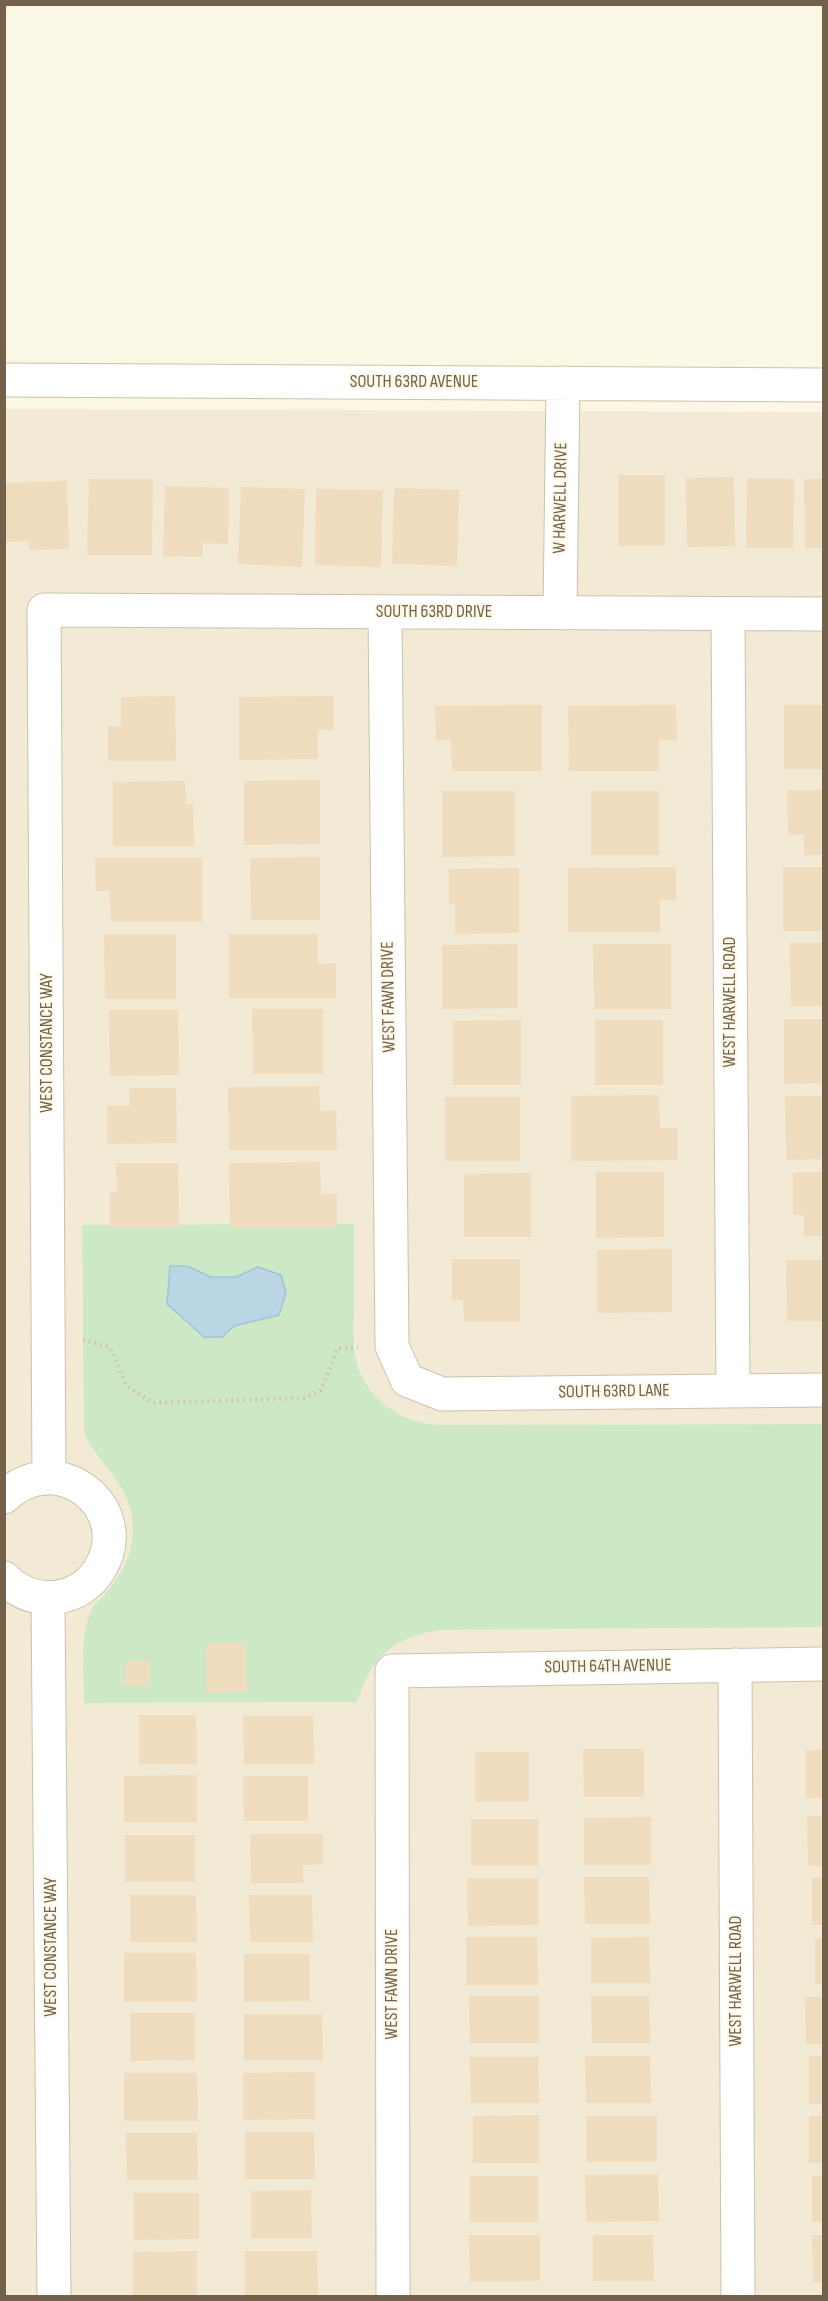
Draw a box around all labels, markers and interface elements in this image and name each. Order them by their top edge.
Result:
street label: SOUTH 63RD AVENUE [350,371,478,393]
street label: W HARWELL DRIVE [549,442,573,554]
street label: SOUTH 63RD DRIVE [376,601,492,623]
street label: WEST HARWELL ROAD [719,937,741,1067]
street label: WEST FAWN DRIVE [377,941,401,1053]
street label: WEST CONSTANCE WAY [36,973,58,1113]
street label: SOUTH 63RD LANE [558,1380,670,1404]
street label: SOUTH 64TH AVENUE [544,1655,672,1679]
street label: WEST CONSTANCE WAY [40,1877,62,2017]
street label: WEST HARWELL ROAD [725,1916,747,2046]
street label: WEST FAWN DRIVE [381,1929,403,2039]

